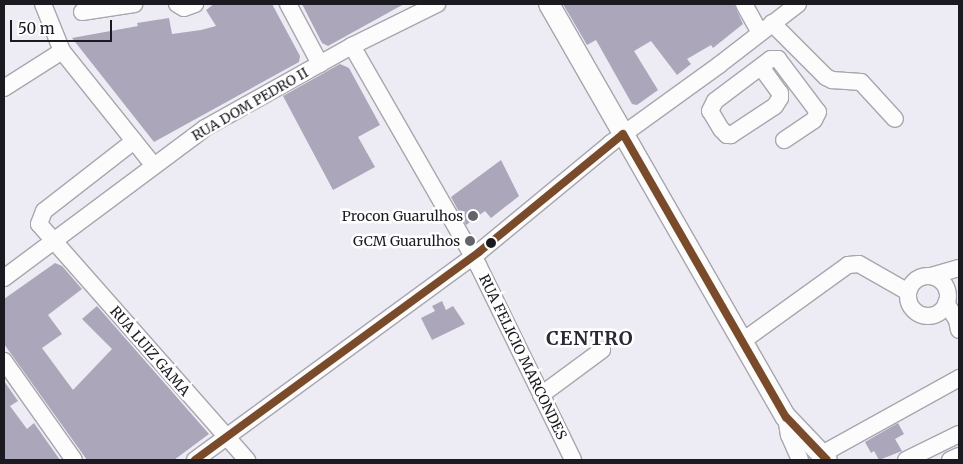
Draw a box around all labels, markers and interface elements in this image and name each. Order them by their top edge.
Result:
scale bar [12,10,115,42]
text: 50 m [18,19,55,38]
street label: RUA DOM PEDRO II [189,64,311,144]
place label: Procon Guarulhos [342,208,463,224]
marker: Procon Guarulhos [467,210,479,222]
place label: GCM Guarulhos [353,233,460,249]
marker: GCM Guarulhos [464,235,476,247]
unlabelled marker [486,238,496,248]
street label: RUA FELICIO MARCONDES [476,272,570,442]
street label: RUA LUIZ GAMA [107,303,193,399]
district label: CENTRO [546,328,634,350]

